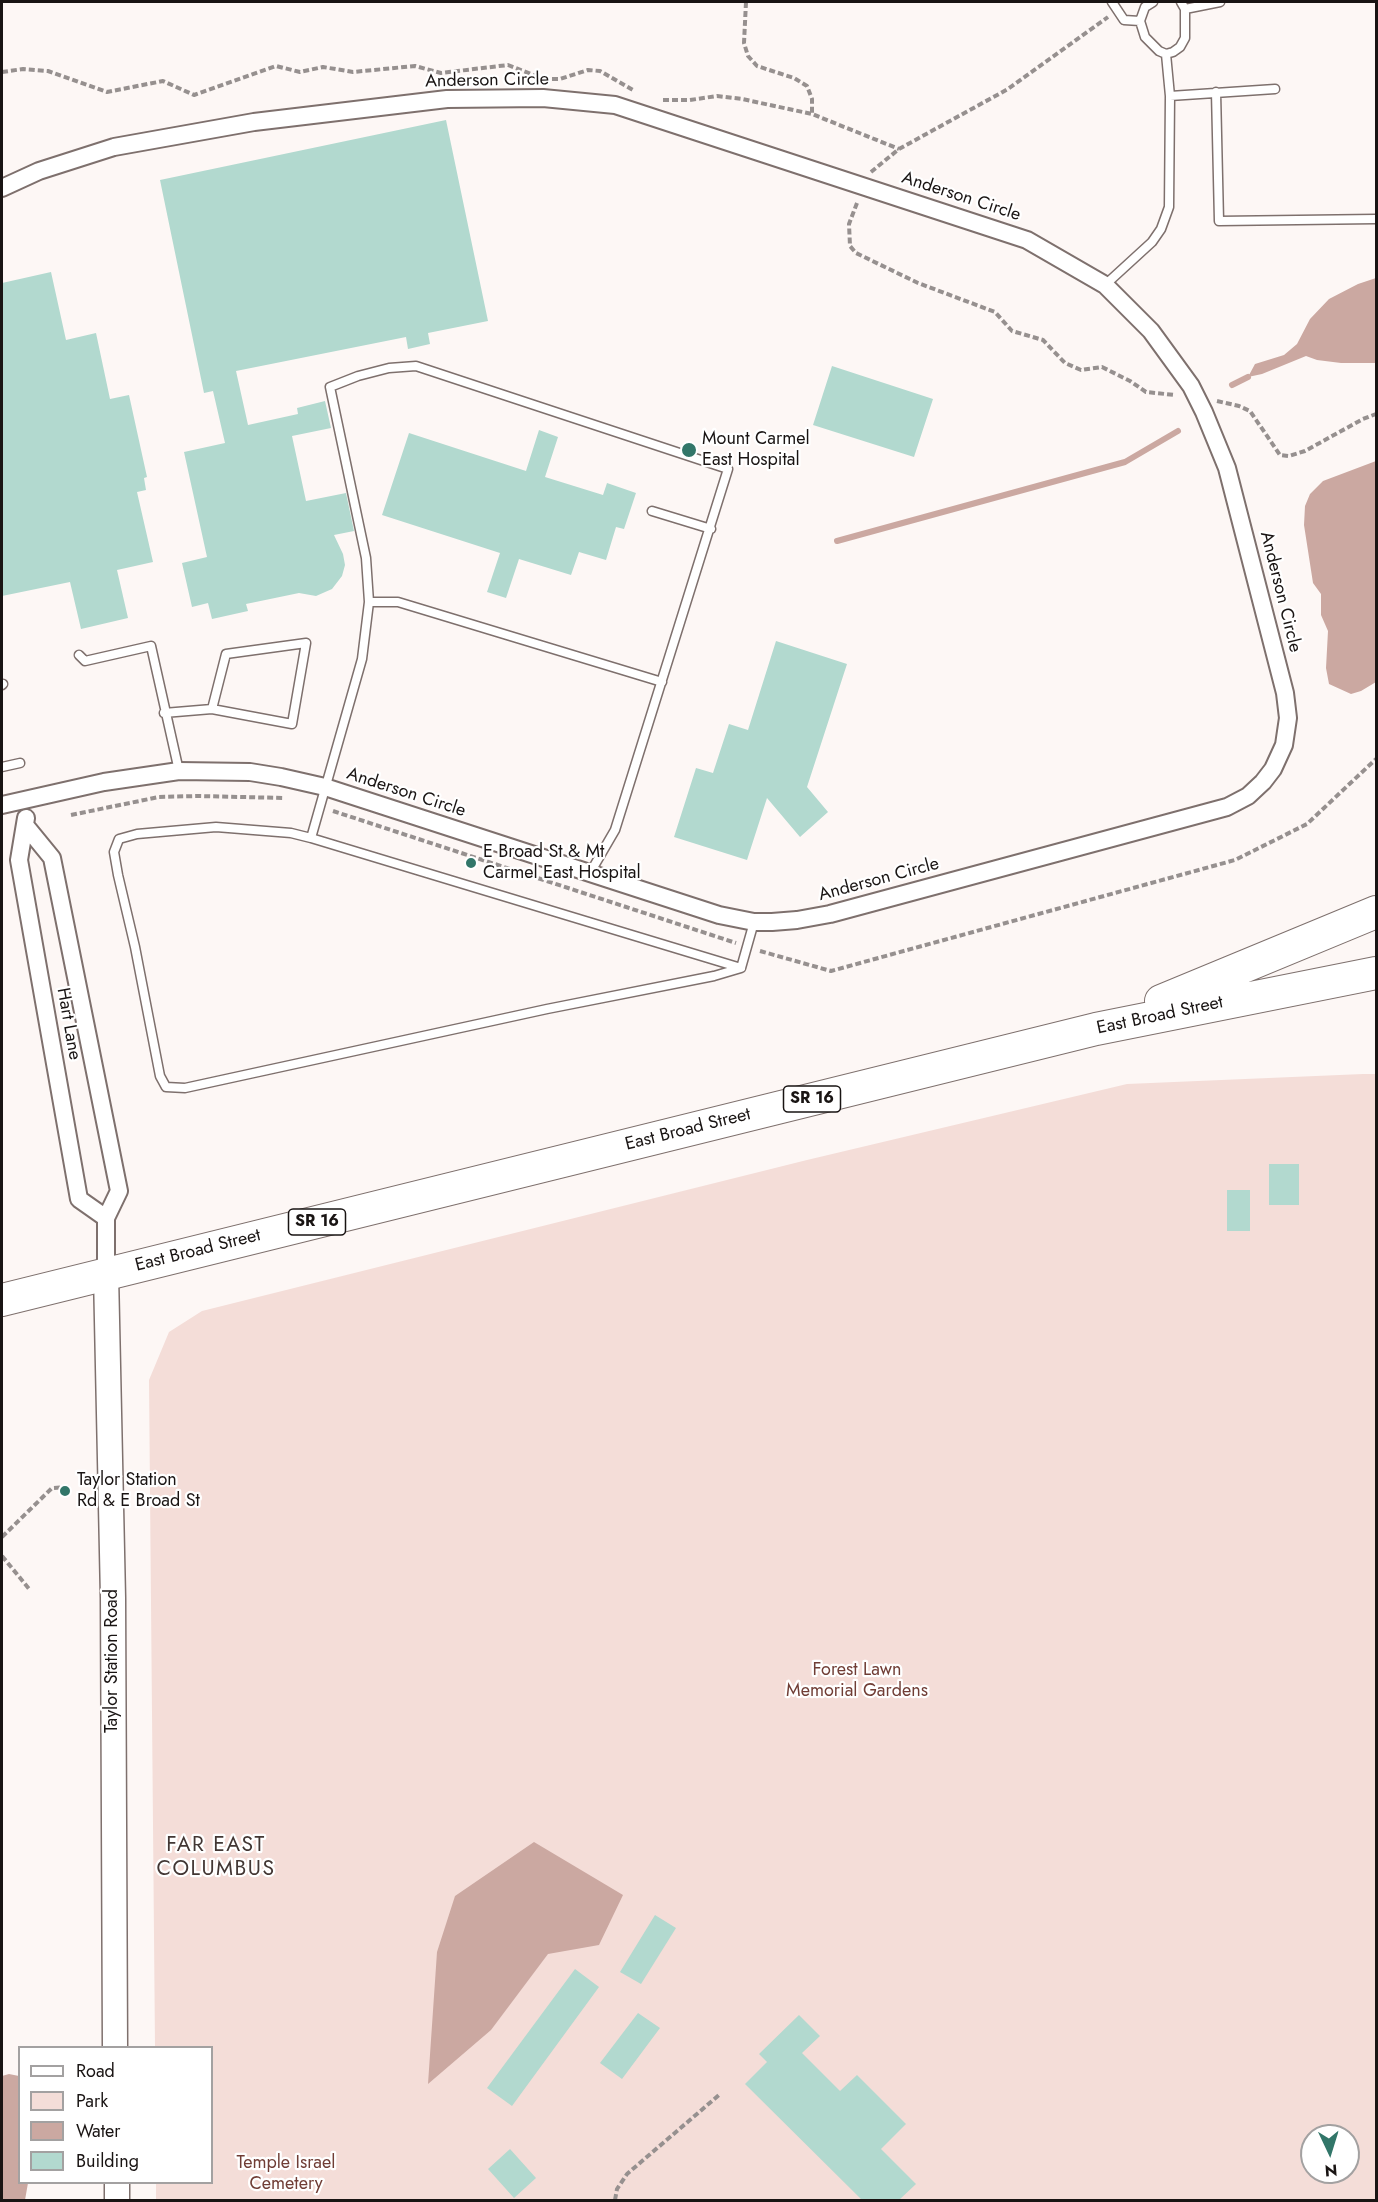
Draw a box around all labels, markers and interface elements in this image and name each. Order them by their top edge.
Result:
street label: Anderson Circle [425,69,549,93]
street label: Anderson Circle [899,168,1023,226]
place label: Mount Carmel East Hospital [702,429,810,472]
marker: Mount Carmel East Hospital [680,441,698,459]
street label: Anderson Circle [1255,529,1305,655]
street label: Anderson Circle [344,764,468,822]
place label: E Broad St & Mt Carmel East Hospital [483,842,641,884]
street label: Anderson Circle [816,854,942,906]
marker: E Broad St & Mt Carmel East Hospital [464,856,478,870]
street label: Hart Lane [51,986,85,1062]
street label: East Broad Street [1095,992,1225,1040]
road number: SR 16 [784,1086,840,1112]
street label: East Broad Street [623,1104,753,1156]
road number: SR 16 [288,1209,346,1235]
street label: East Broad Street [133,1225,263,1277]
place label: Taylor Station Rd & E Broad St [77,1470,200,1512]
marker: Taylor Station Rd & E Broad St [58,1484,72,1498]
street label: Taylor Station Road [102,1589,124,1733]
park label: Forest Lawn Memorial Gardens [786,1660,928,1702]
district label: FAR EAST COLUMBUS [157,1833,275,1883]
legend [18,2046,213,2184]
text: Road [76,2058,115,2084]
text: Park [76,2088,108,2114]
text: Water [76,2118,120,2144]
north arrow [1300,2124,1360,2184]
text: Building [76,2148,139,2174]
park label: Temple Israel Cemetery [237,2153,335,2196]
text: N [1324,2159,1338,2182]

